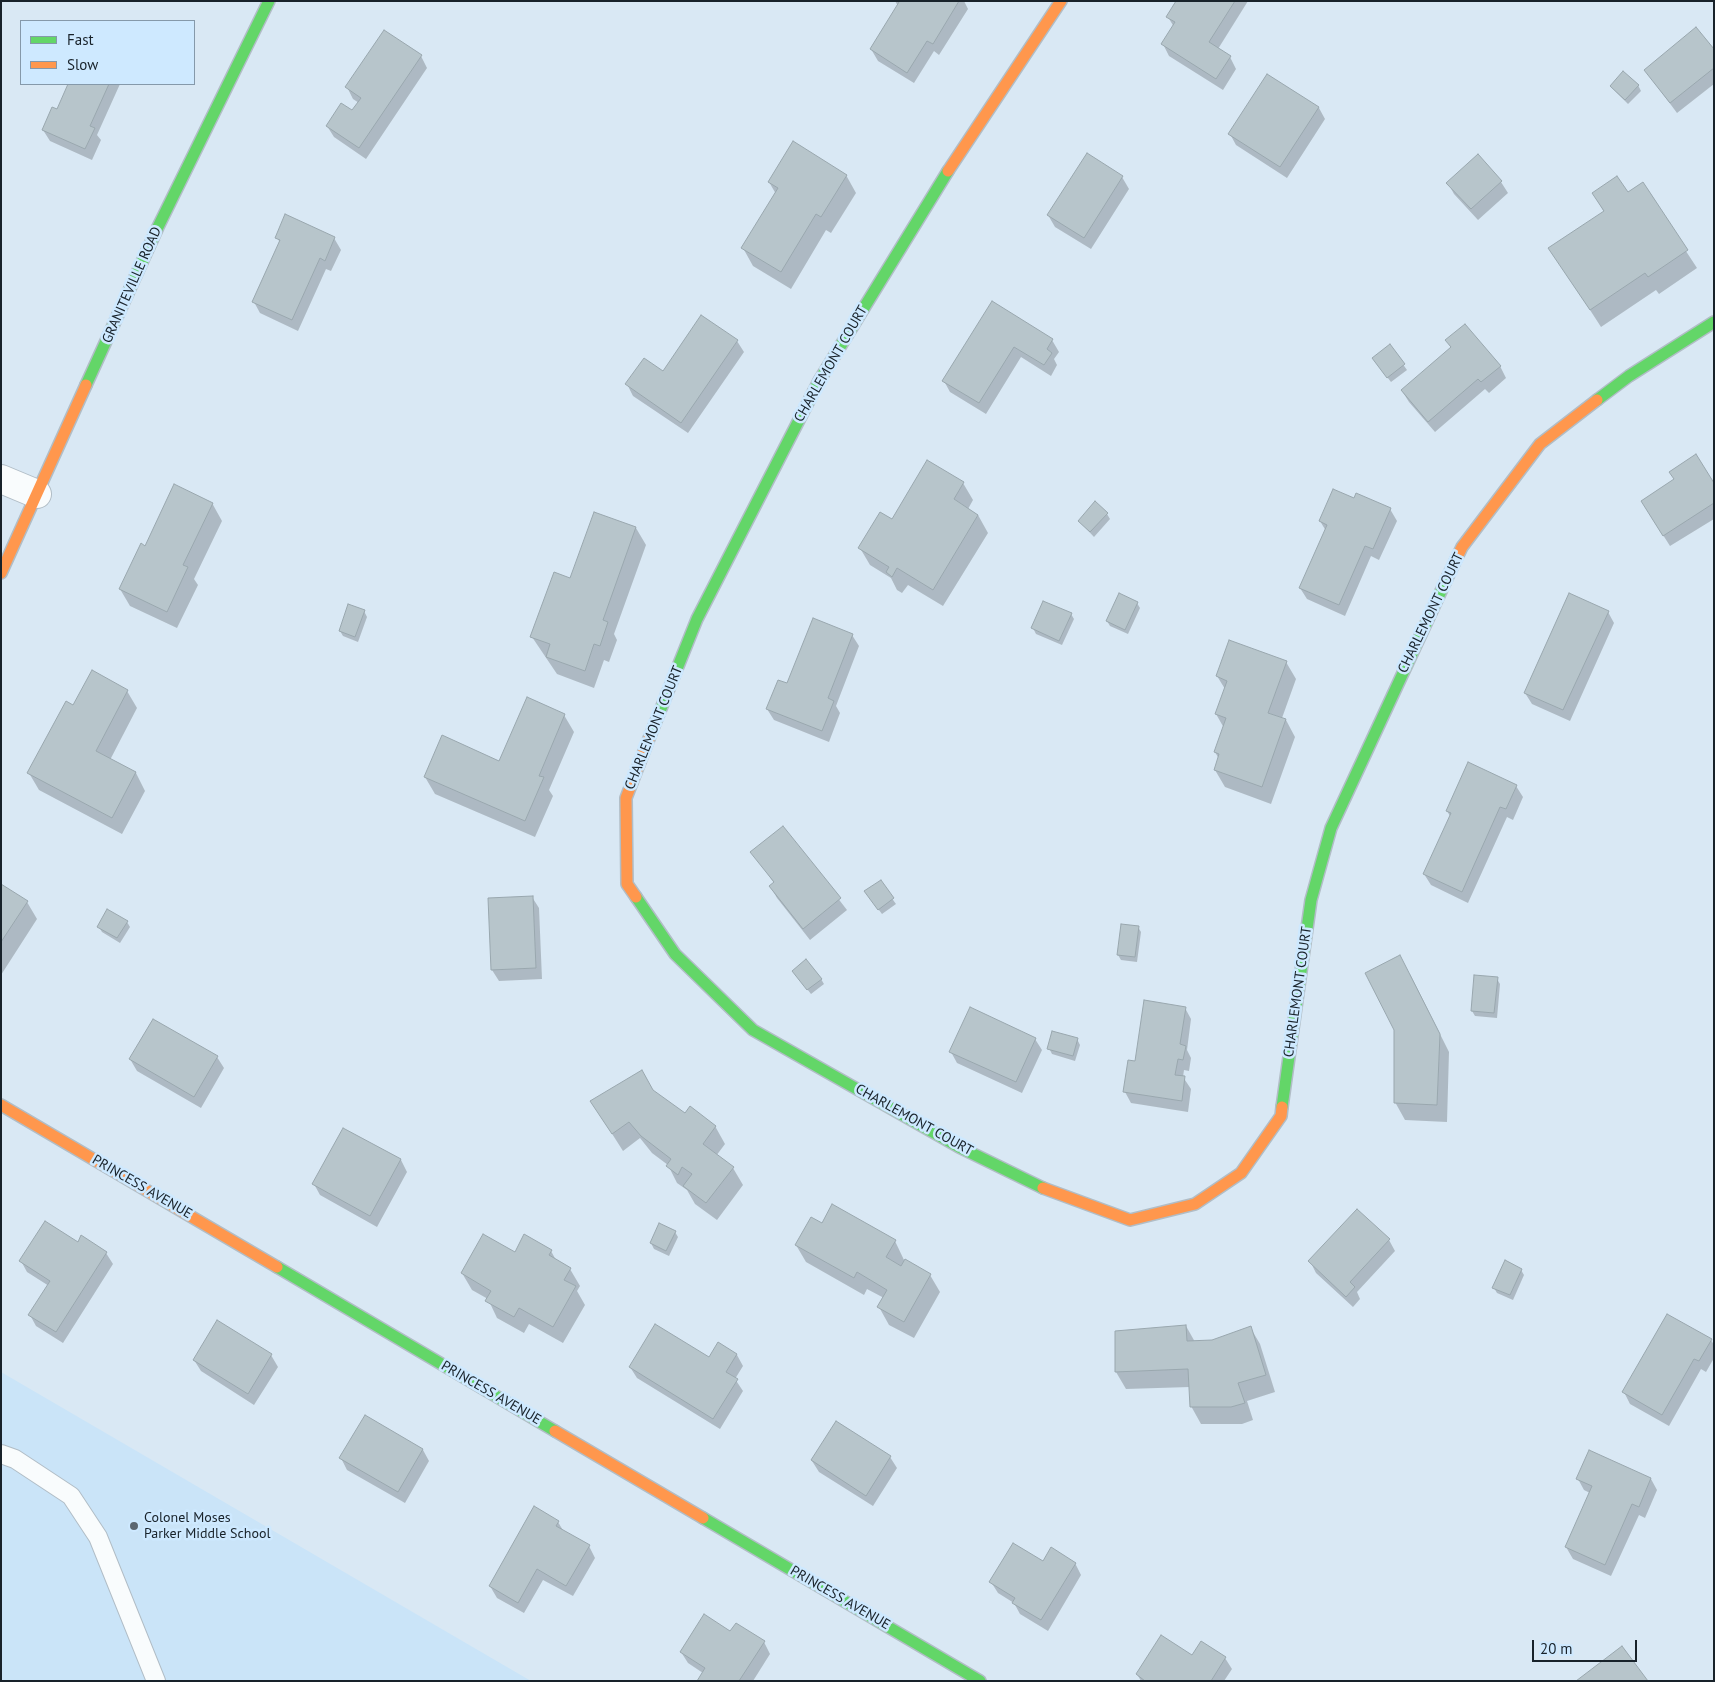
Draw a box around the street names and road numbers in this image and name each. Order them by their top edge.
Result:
street label: GRANITEVILLE ROAD [99,224,165,346]
street label: CHARLEMONT COURT [791,303,871,425]
street label: CHARLEMONT COURT [1395,550,1467,676]
street label: CHARLEMONT COURT [622,664,686,792]
street label: CHARLEMONT COURT [1281,926,1315,1058]
street label: CHARLEMONT COURT [852,1081,976,1159]
street label: PRINCESS AVENUE [89,1152,195,1222]
street label: PRINCESS AVENUE [438,1358,544,1428]
street label: PRINCESS AVENUE [787,1563,893,1633]

